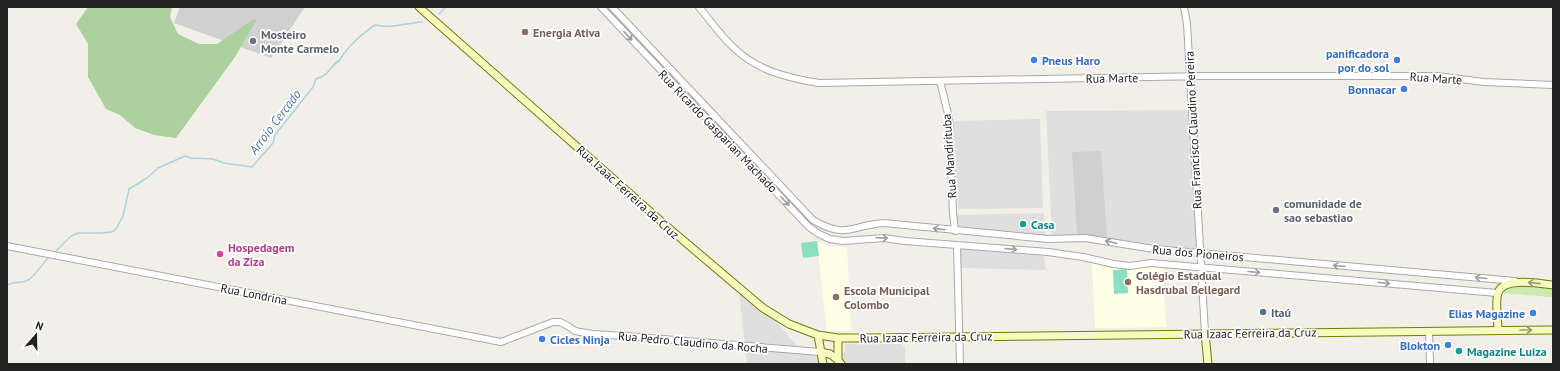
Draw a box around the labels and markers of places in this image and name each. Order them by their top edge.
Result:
place label: Energia Ativa [533,25,600,40]
place label: Mosteiro Monte Carmelo [261,27,340,56]
marker: Energia Ativa [520,27,530,37]
marker: Mosteiro Monte Carmelo [248,36,258,46]
place label: panificadora por do sol [1326,46,1389,75]
place label: Pneus Haro [1042,53,1101,68]
marker: Pneus Haro [1029,55,1039,65]
marker: panificadora por do sol [1392,55,1402,65]
place label: Bonnacar [1348,82,1397,97]
marker: Bonnacar [1399,84,1409,94]
place label: comunidade de sao sebastiao [1284,196,1362,225]
marker: comunidade de sao sebastiao [1271,205,1281,215]
place label: Casa [1031,217,1055,232]
marker: Casa [1018,219,1028,229]
place label: Hospedagem da Ziza [228,240,295,269]
marker: Hospedagem da Ziza [215,249,225,259]
place label: Colégio Estadual Hasdrubal Bellegard [1136,268,1240,297]
marker: Colégio Estadual Hasdrubal Bellegard [1123,277,1133,287]
place label: Escola Municipal Colombo [844,283,930,312]
marker: Escola Municipal Colombo [831,292,841,302]
place label: Itaú [1271,305,1291,320]
place label: Elias Magazine [1449,306,1525,321]
marker: Itaú [1258,307,1268,317]
marker: Elias Magazine [1528,308,1538,318]
place label: Cicles Ninja [550,332,610,347]
marker: Cicles Ninja [537,334,547,344]
place label: Blokton [1400,338,1440,353]
marker: Blokton [1443,340,1453,350]
place label: Magazine Luiza [1467,344,1547,359]
marker: Magazine Luiza [1454,346,1464,356]

